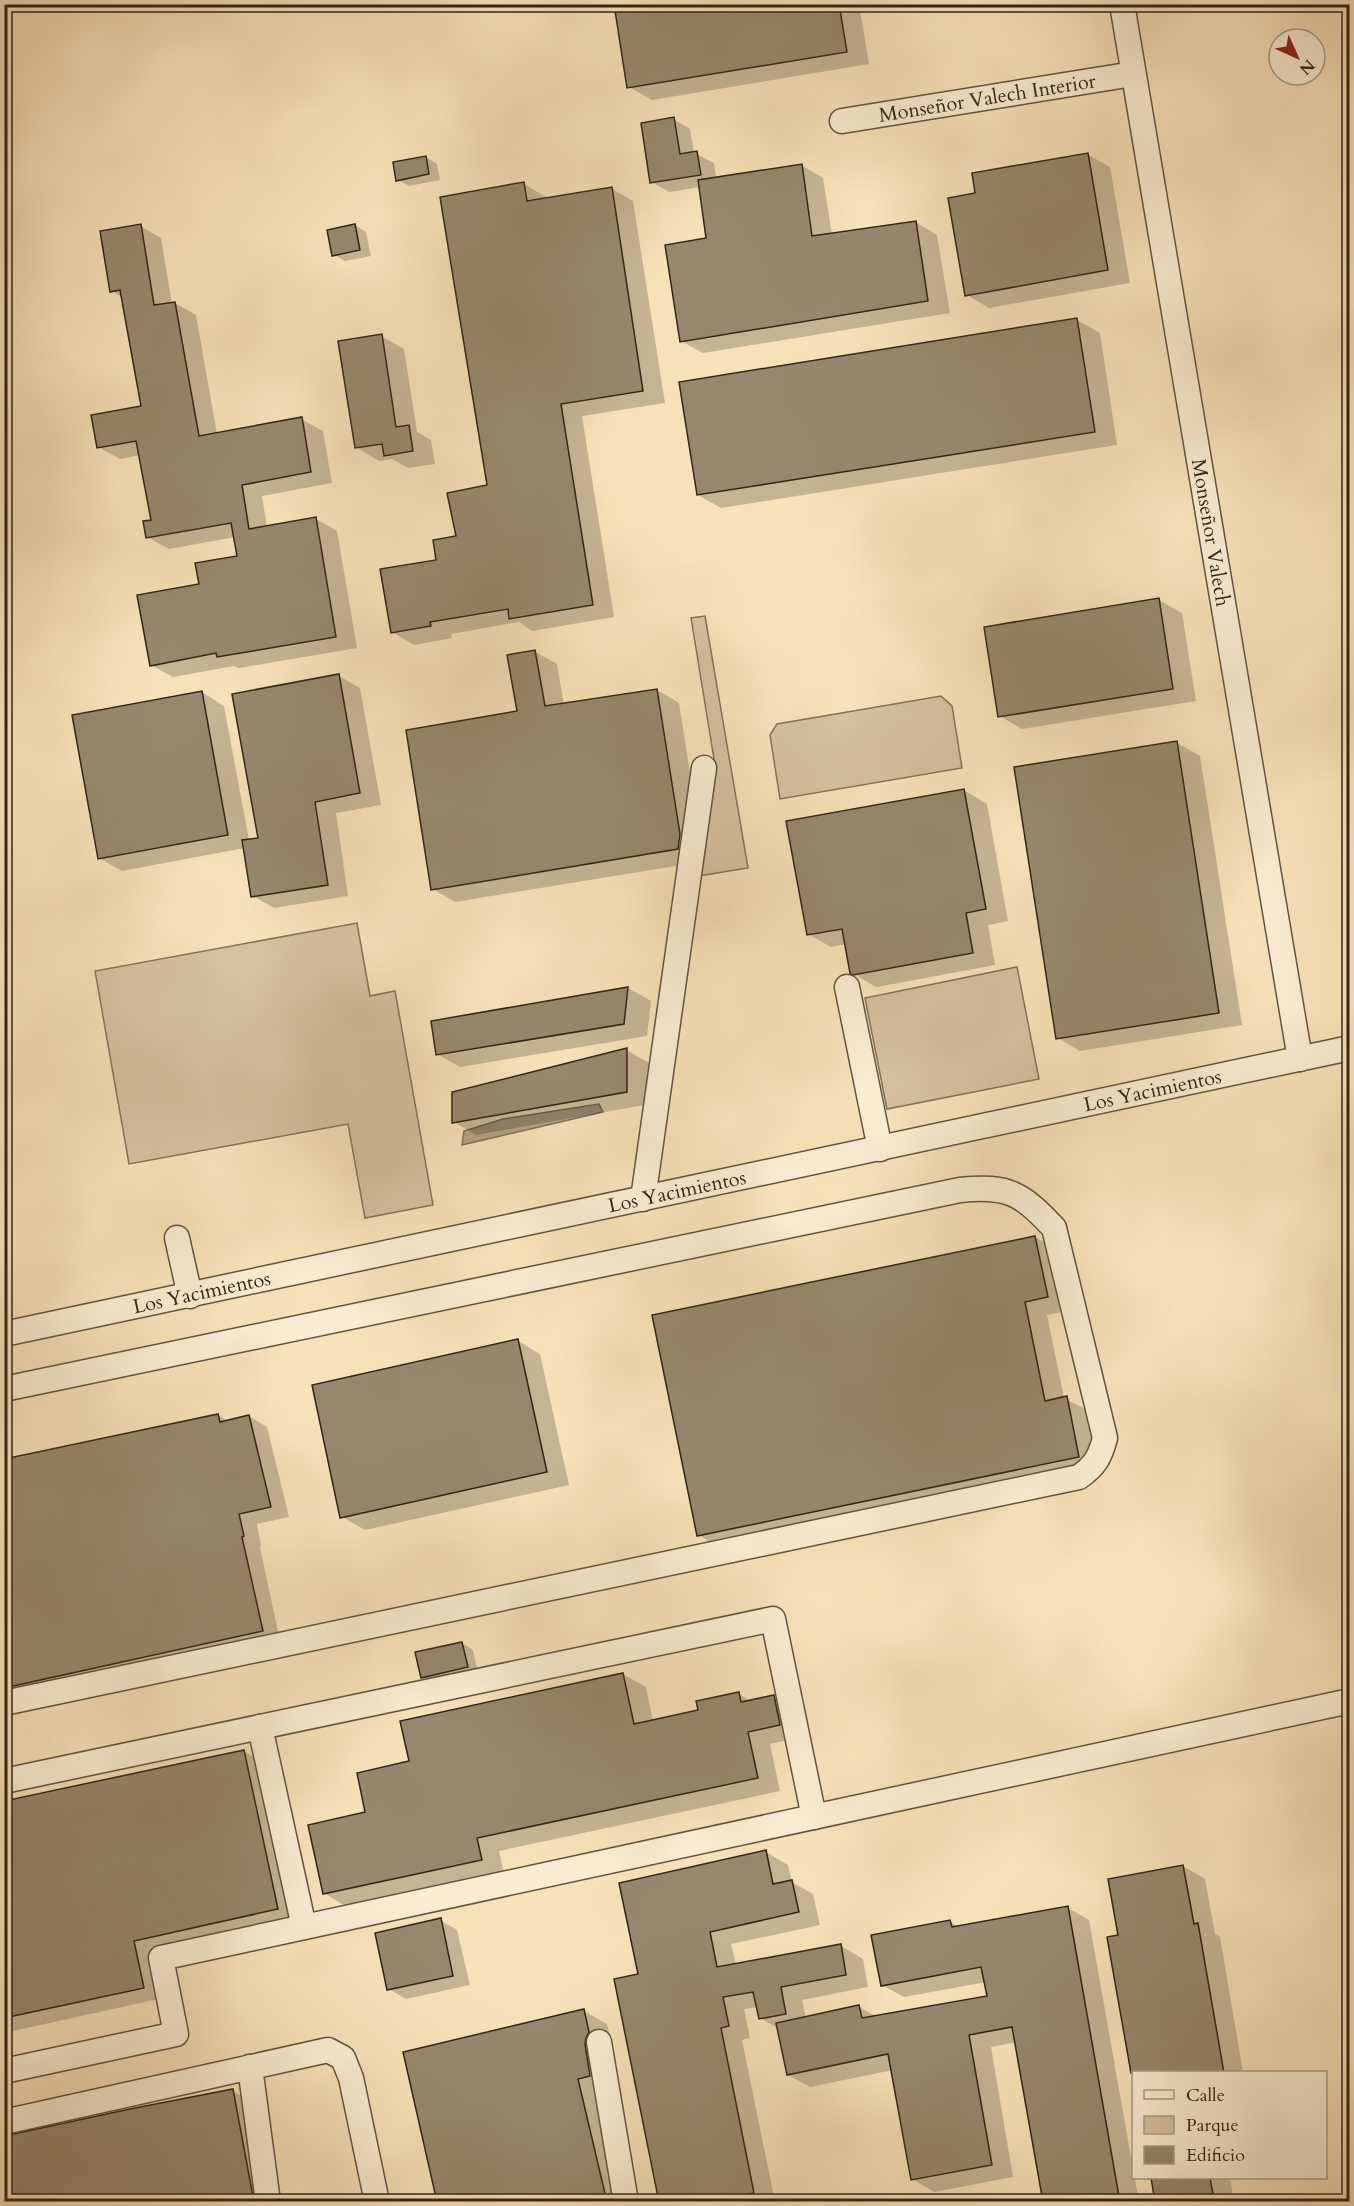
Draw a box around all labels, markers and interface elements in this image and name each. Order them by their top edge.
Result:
north arrow [1267,27,1327,87]
text: N [1294,54,1320,80]
street label: Monseñor Valech Interior [877,67,1098,128]
street label: Monseñor Valech [1185,457,1237,608]
street label: Los Yacimientos [1081,1062,1224,1118]
street label: Los Yacimientos [606,1163,748,1219]
street label: Los Yacimientos [130,1264,273,1320]
legend [1132,2071,1327,2179]
text: Calle [1186,2083,1225,2108]
text: Parque [1186,2113,1239,2138]
text: Edificio [1186,2143,1245,2168]

